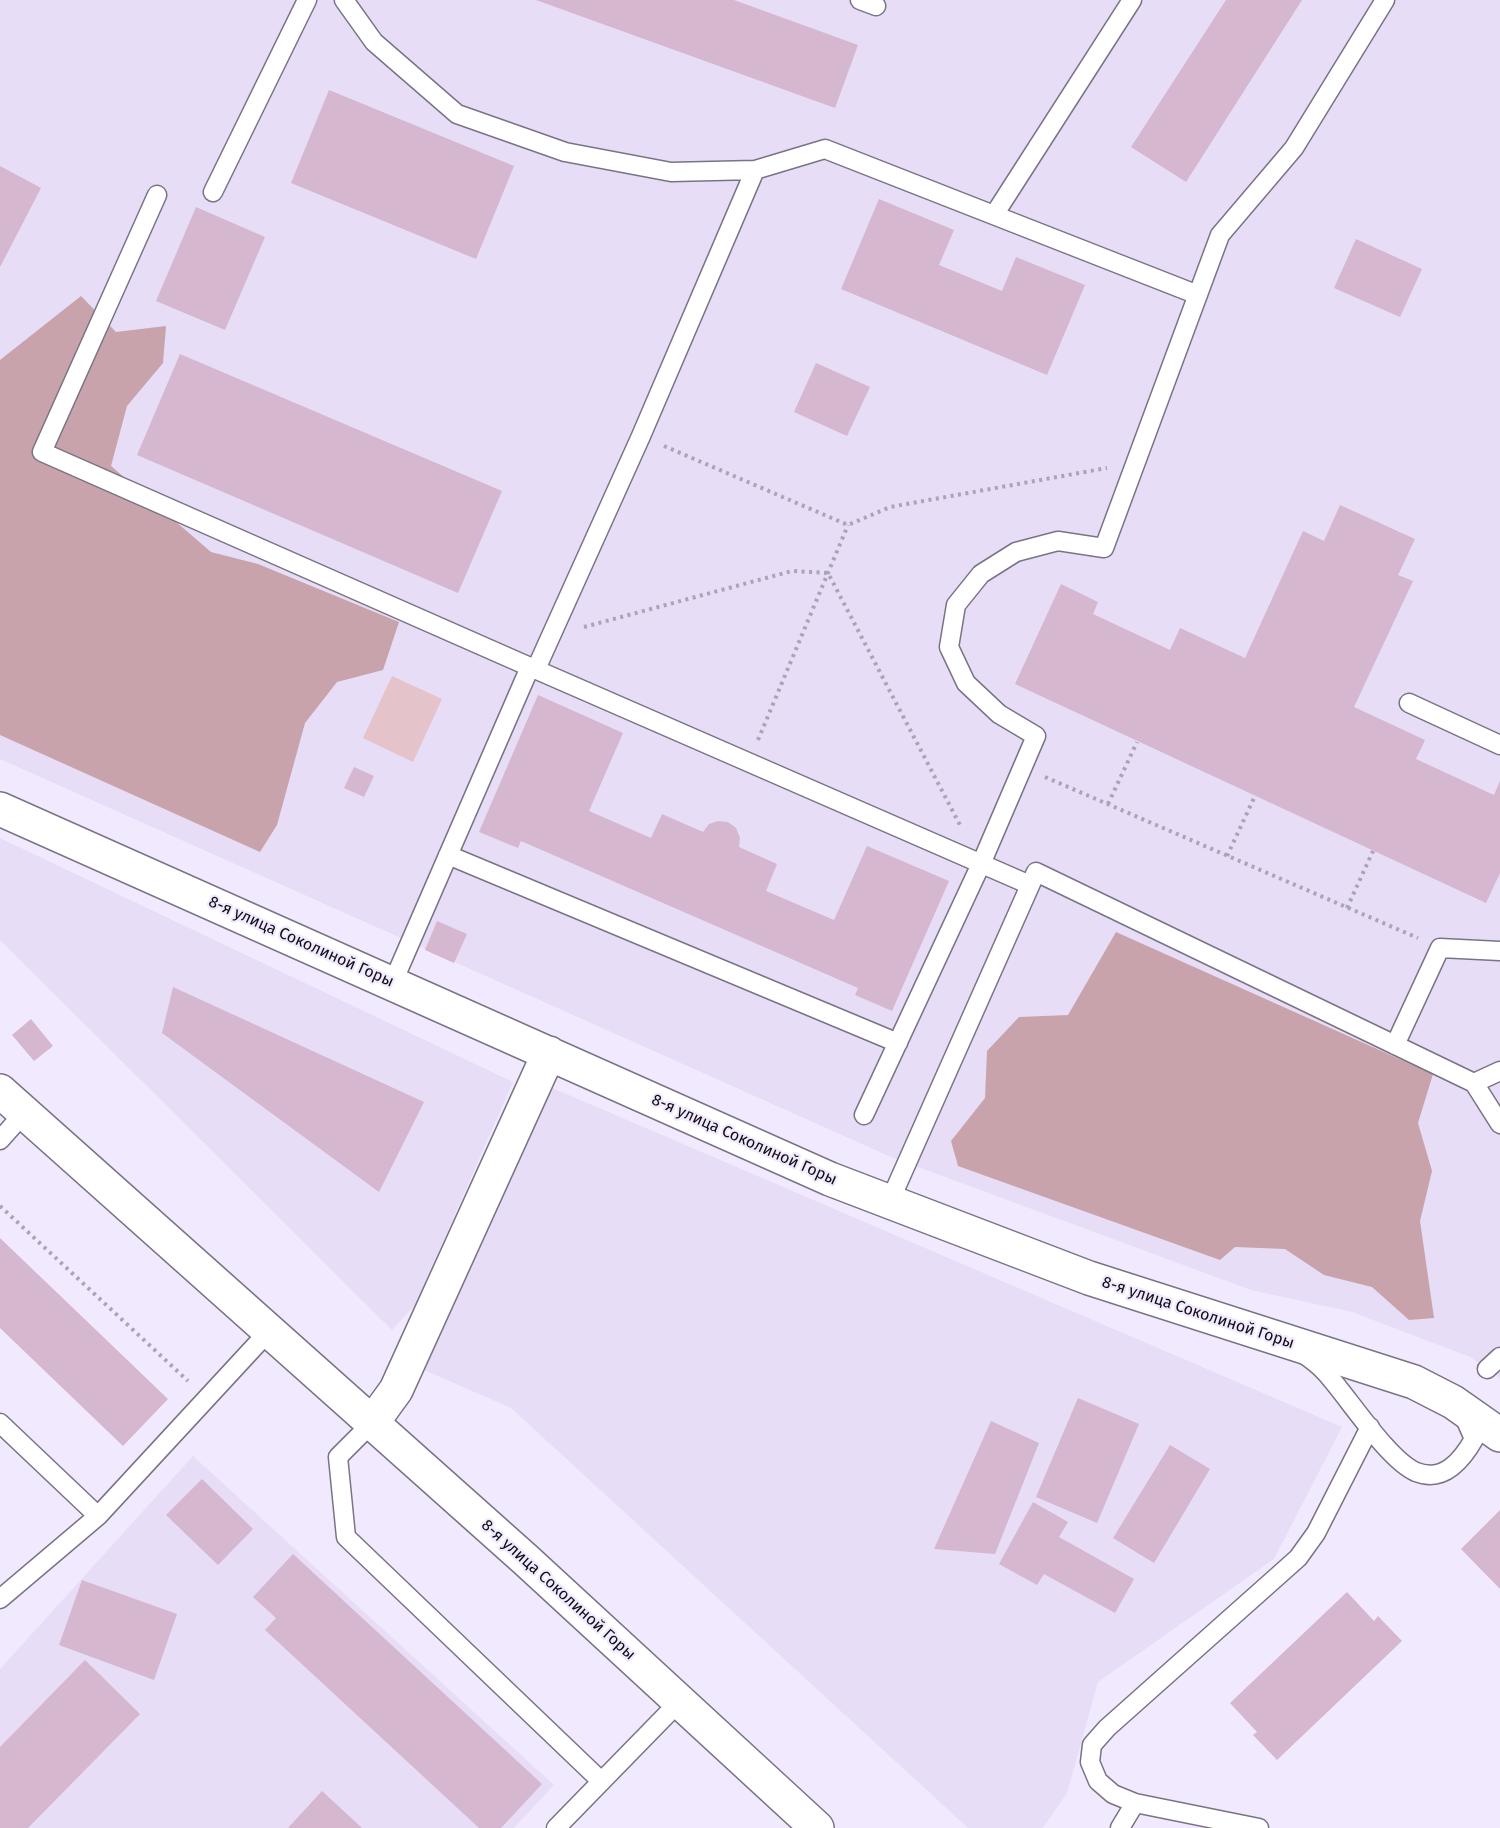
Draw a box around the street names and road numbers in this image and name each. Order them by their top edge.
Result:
street label: 8-я улица Соколиной Горы [205,892,397,992]
street label: 8-я улица Соколиной Горы [648,1090,840,1190]
street label: 8-я улица Соколиной Горы [1100,1273,1296,1353]
street label: 8-я улица Соколиной Горы [477,1516,639,1664]

